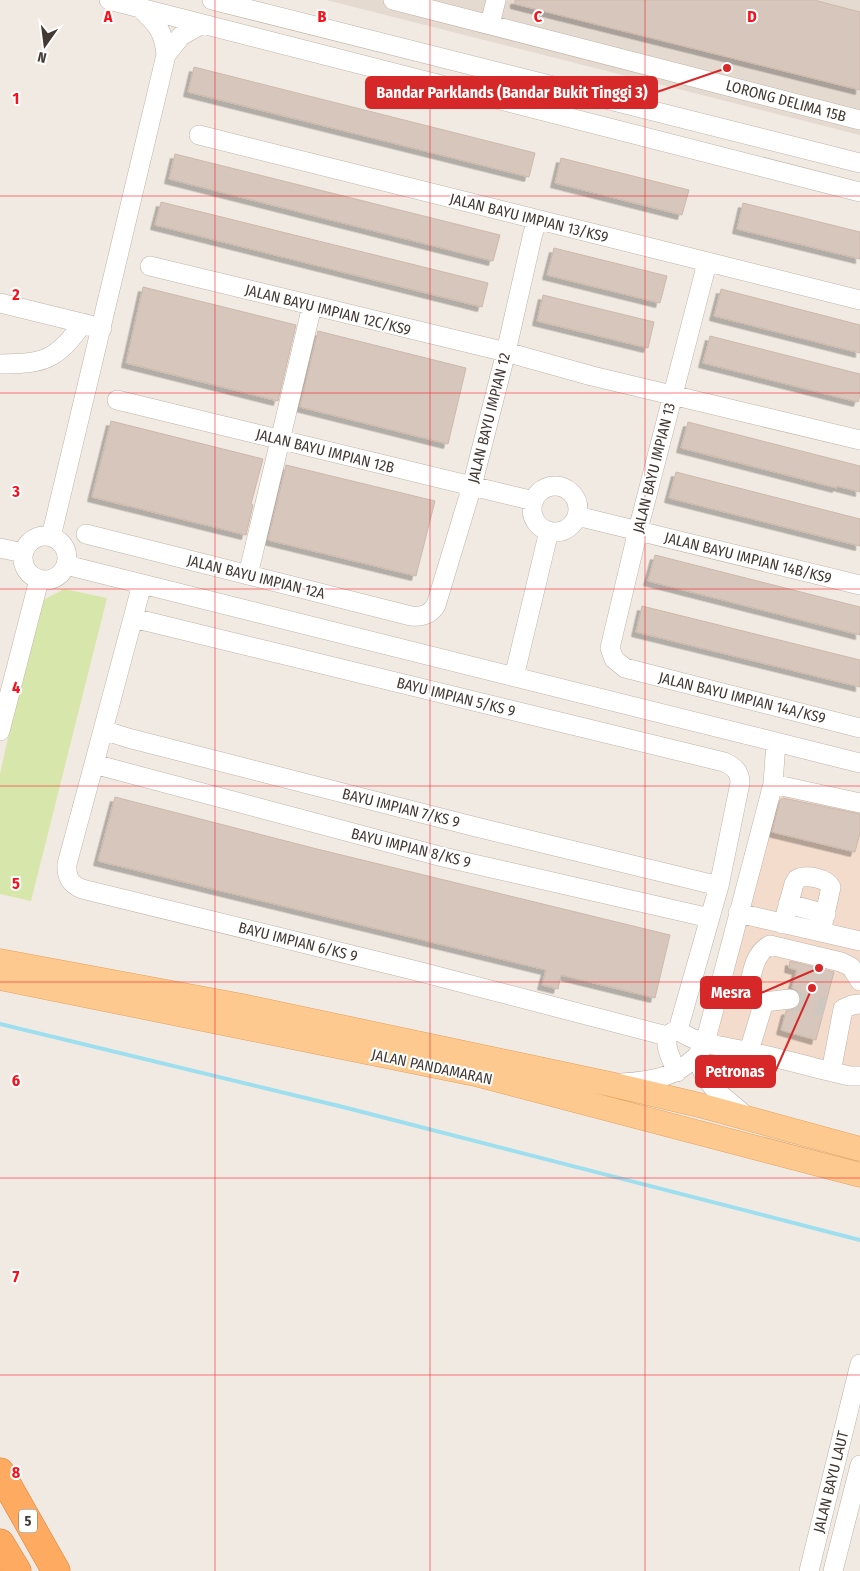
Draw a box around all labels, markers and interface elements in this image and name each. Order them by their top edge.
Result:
text: A [103,7,113,26]
text: B [318,7,327,26]
text: C [534,7,543,26]
text: D [747,7,757,26]
north arrow [20,20,70,70]
text: N [36,48,48,66]
street label: LORONG DELIMA 15B [724,76,848,126]
callout: Bandar Parklands (Bandar Bukit Tinggi 3) [366,77,657,108]
text: Bandar Parklands (Bandar Bukit Tinggi 3) [376,83,648,102]
text: 1 [13,89,19,108]
street label: JALAN BAYU IMPIAN 13/KS9 [448,190,610,246]
street label: JALAN BAYU IMPIAN 12C/KS9 [243,281,413,339]
text: 2 [11,285,20,304]
street label: JALAN BAYU IMPIAN 12 [464,351,514,485]
street label: JALAN BAYU IMPIAN 13 [629,401,679,535]
street label: JALAN BAYU IMPIAN 12B [254,425,396,477]
text: 3 [11,482,20,501]
street label: JALAN BAYU IMPIAN 14B/KS9 [662,528,834,588]
street label: JALAN BAYU IMPIAN 12A [185,551,327,603]
street label: JALAN BAYU IMPIAN 14A/KS9 [657,669,827,727]
street label: BAYU IMPIAN 5/KS 9 [395,674,517,720]
text: 4 [12,678,20,697]
street label: BAYU IMPIAN 7/KS 9 [340,785,462,831]
street label: BAYU IMPIAN 8/KS 9 [349,824,473,872]
text: 5 [12,874,20,893]
street label: BAYU IMPIAN 6/KS 9 [237,918,359,966]
callout: Mesra [701,977,761,1008]
text: Mesra [711,983,751,1002]
street label: JALAN PANDAMARAN [370,1045,494,1089]
callout: Petronas [696,1056,775,1087]
text: Petronas [705,1062,765,1081]
text: 6 [12,1071,20,1090]
text: 7 [13,1267,20,1286]
street label: JALAN BAYU LAUT [810,1429,852,1535]
text: 8 [12,1463,21,1482]
road number: 5 [19,1510,37,1532]

